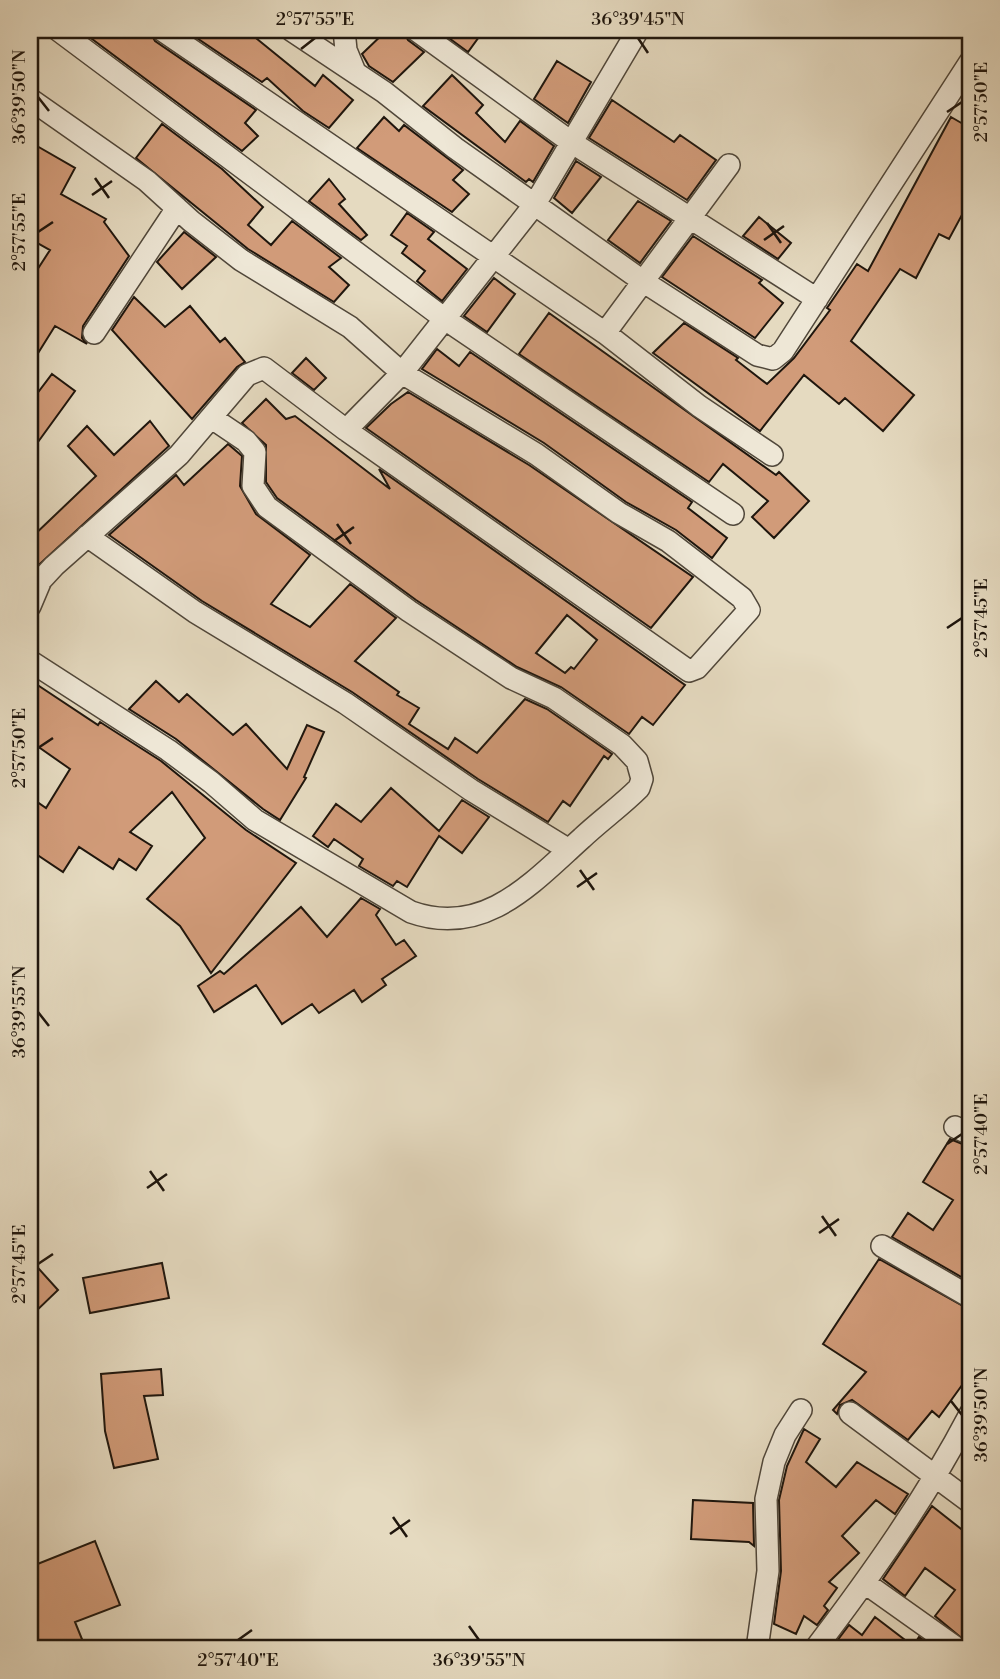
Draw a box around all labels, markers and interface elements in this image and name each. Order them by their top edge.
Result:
text: 2°57'55"E [276,8,354,31]
text: 36°39'45"N [591,8,685,31]
text: 36°39'50"N [8,49,31,144]
text: 2°57'50"E [970,62,993,142]
text: 2°57'55"E [8,193,31,271]
text: 2°57'45"E [970,578,993,658]
text: 2°57'50"E [8,708,31,788]
text: 36°39'55"N [8,965,31,1058]
text: 2°57'40"E [970,1093,993,1175]
text: 2°57'45"E [8,1224,31,1304]
text: 36°39'50"N [970,1367,993,1462]
text: 2°57'40"E [197,1649,279,1672]
text: 36°39'55"N [433,1649,526,1672]

